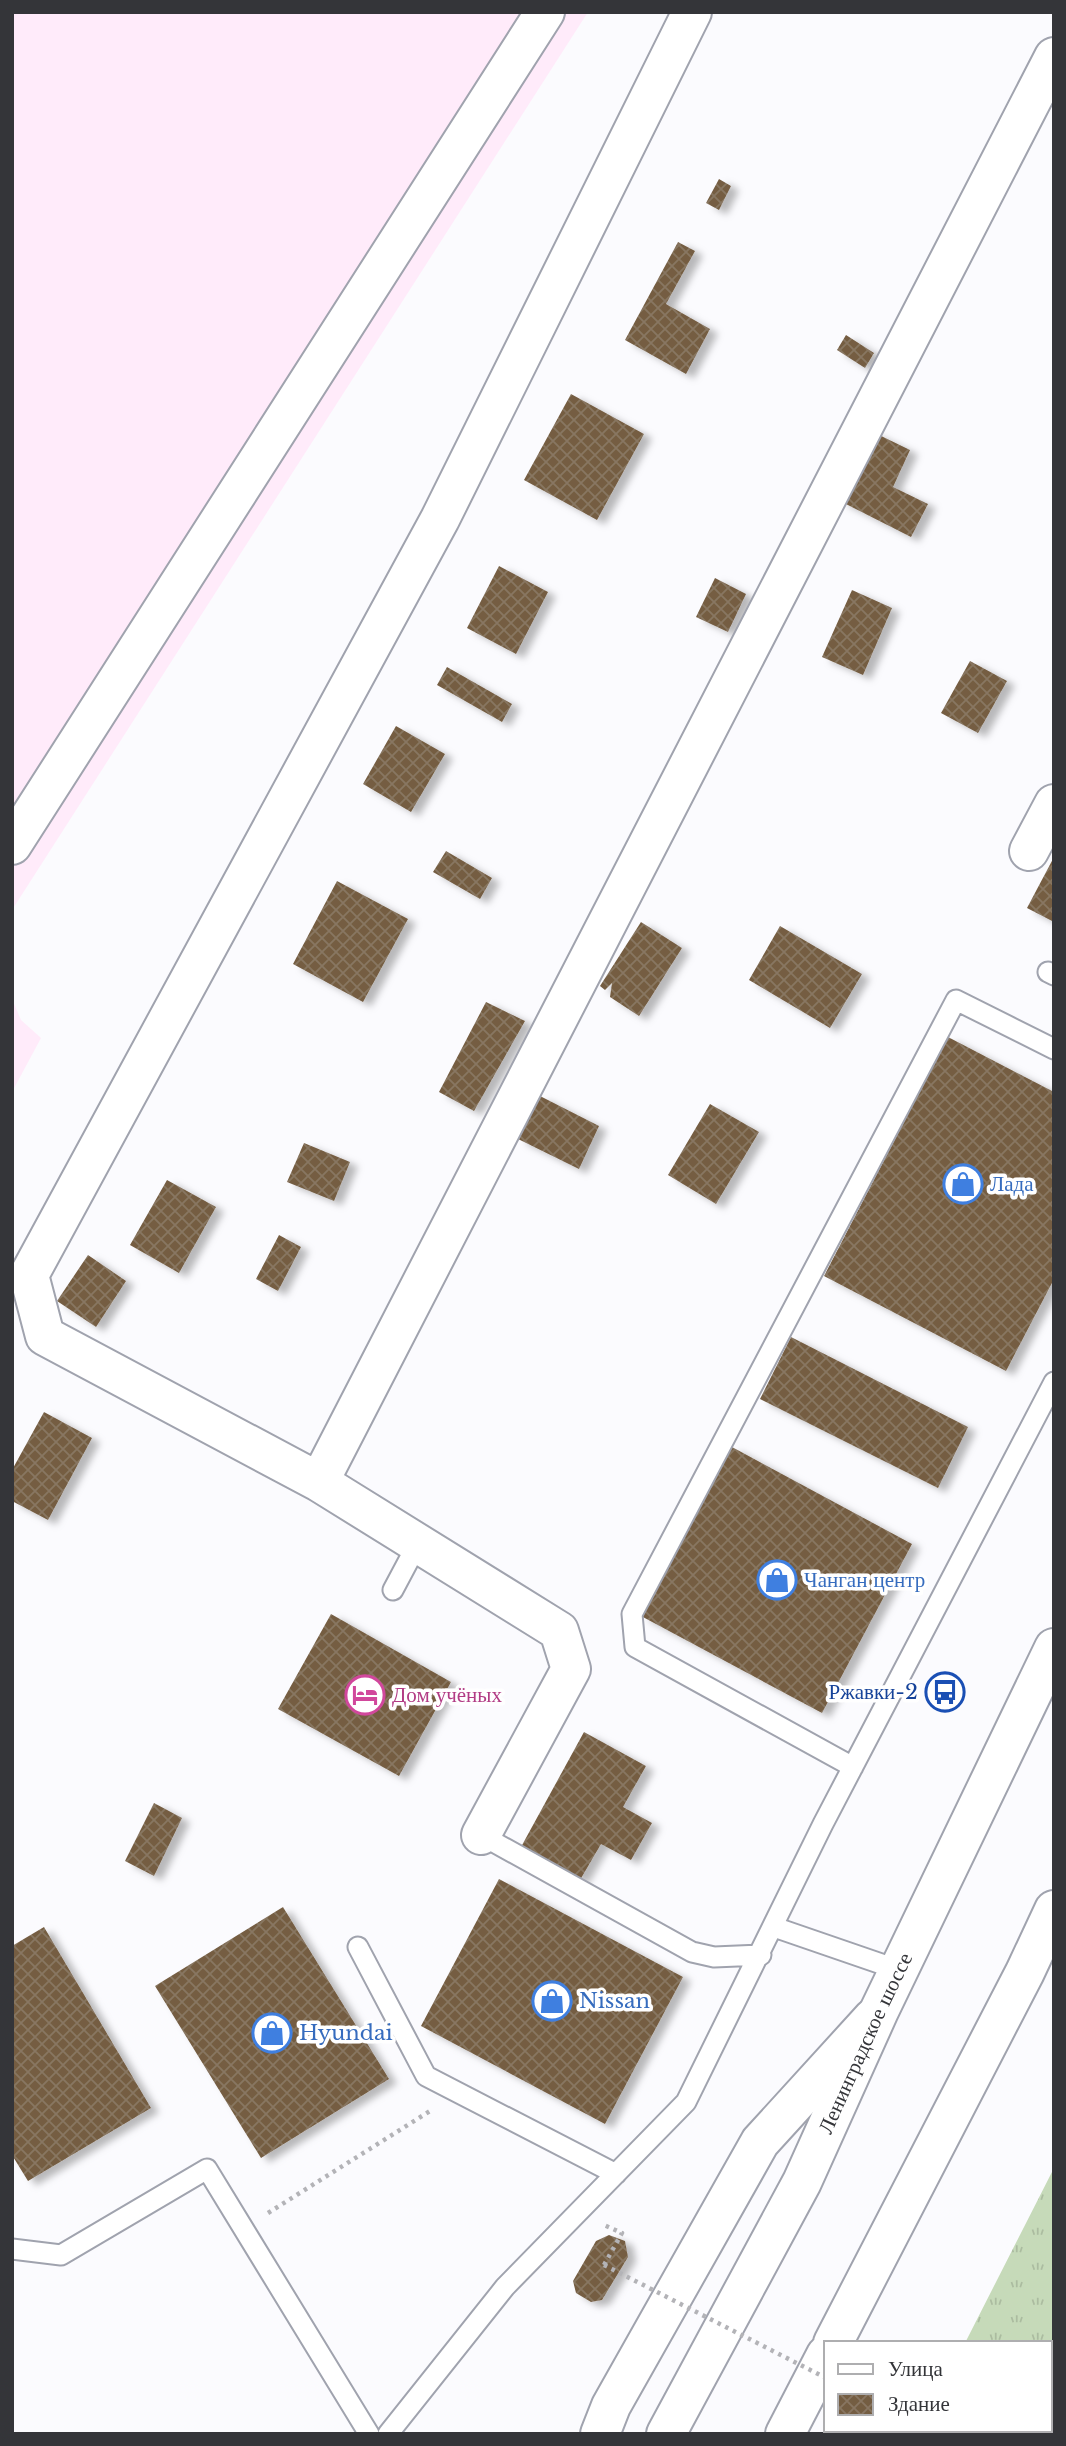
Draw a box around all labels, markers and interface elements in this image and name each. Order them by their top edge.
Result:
shop icon: Лада [942,1163,984,1205]
place label: Лада [990,1171,1034,1197]
shop icon: Чанган центр [756,1559,798,1601]
place label: Чанган центр [804,1567,925,1593]
bus stop icon: Ржавки-2 [924,1671,966,1713]
hotel icon: Дом учёных [344,1674,386,1716]
place label: Ржавки-2 [828,1679,918,1705]
place label: Дом учёных [392,1682,502,1708]
street label: Ленинградское шоссе [813,1948,918,2138]
shop icon: Nissan [531,1980,573,2022]
place label: Nissan [579,1988,650,2014]
shop icon: Hyundai [251,2012,293,2054]
place label: Hyundai [299,2020,393,2046]
legend [824,2341,1052,2432]
text: Улица [888,2356,943,2382]
text: Здание [888,2391,950,2417]

